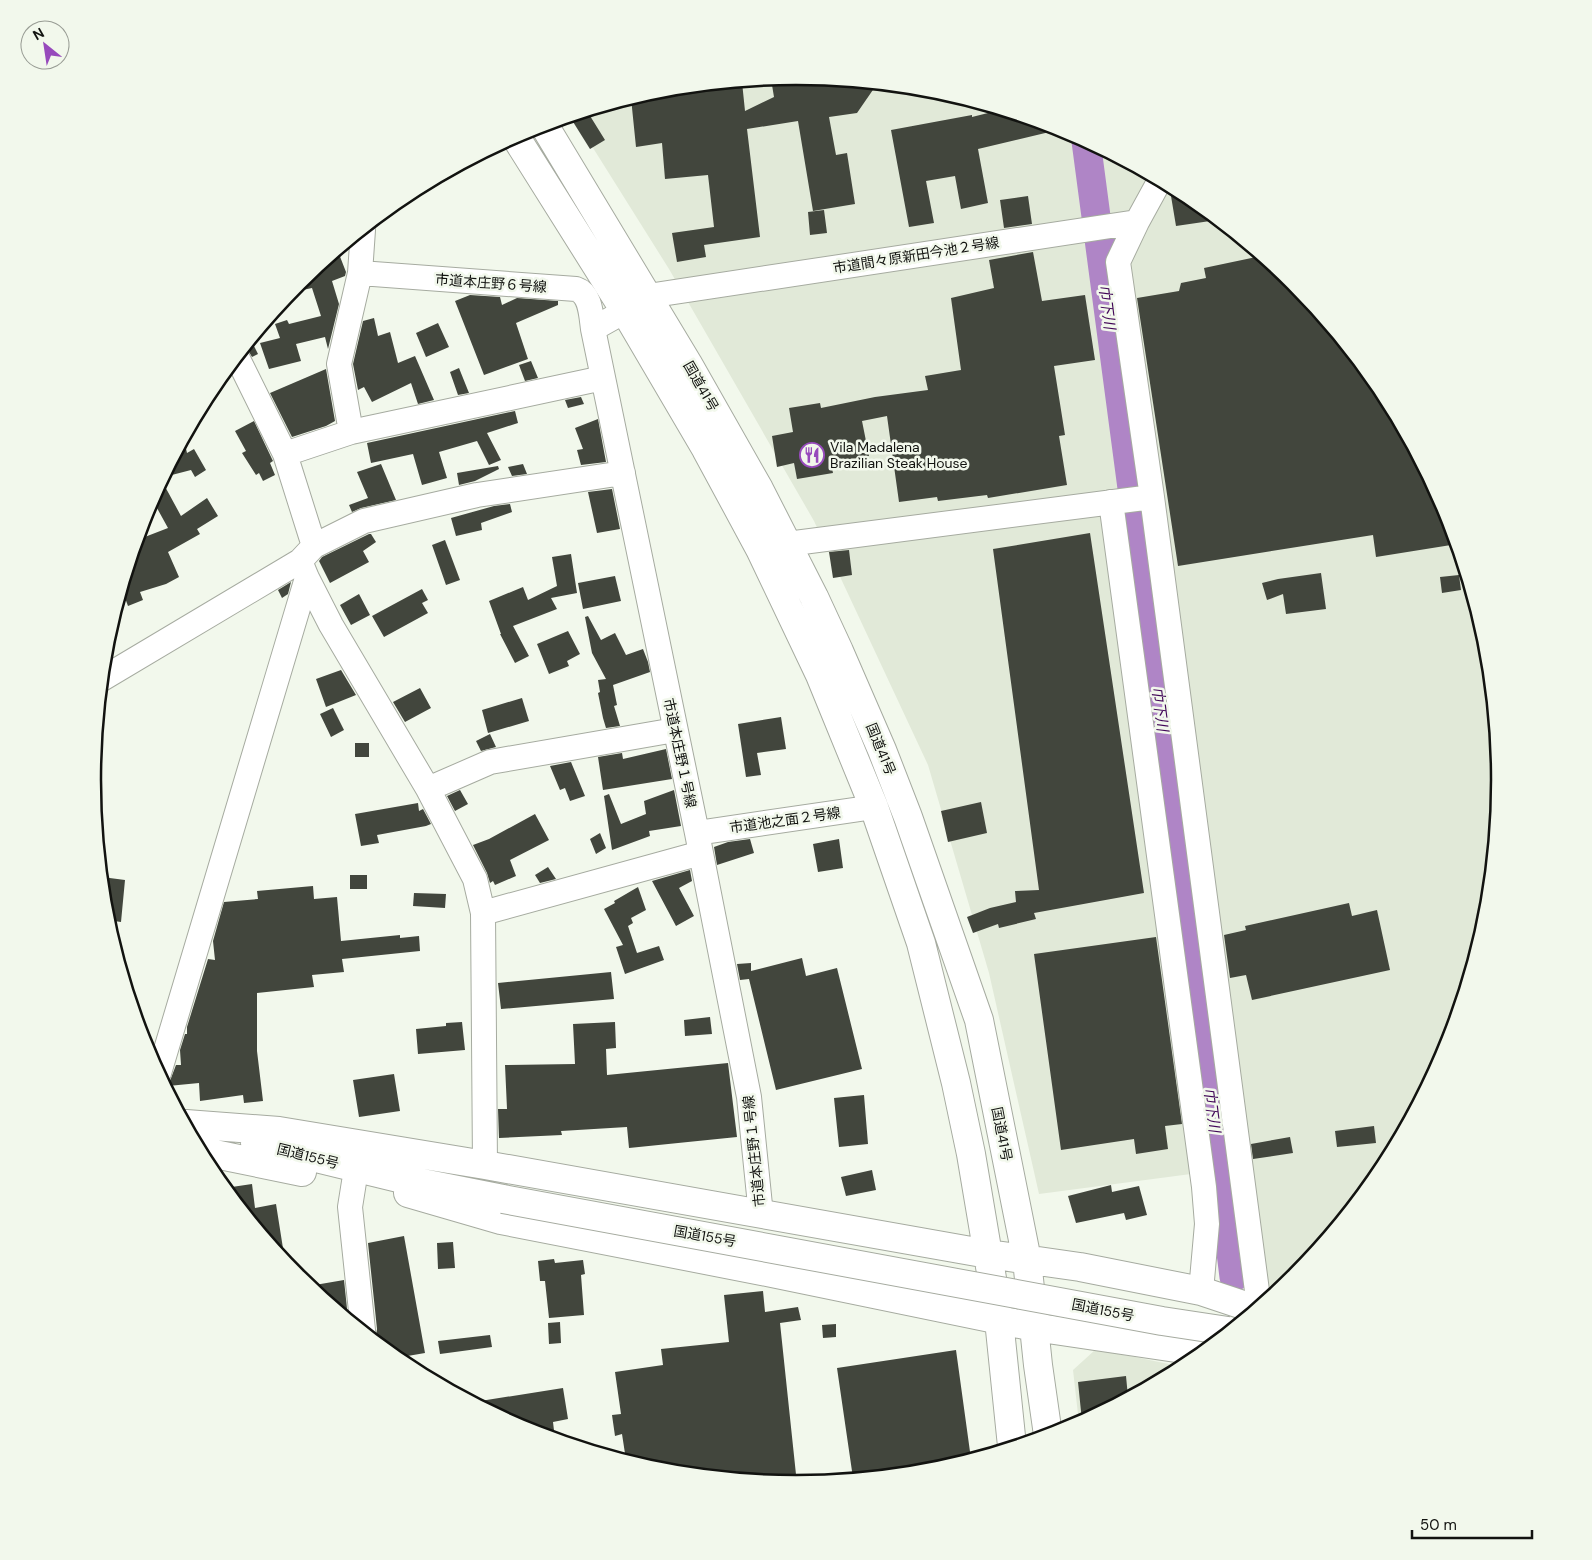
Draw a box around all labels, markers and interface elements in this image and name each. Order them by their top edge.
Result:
north arrow [20,20,70,70]
text: N [30,23,47,44]
street label: 市道間々原新田今池２号線 [832,233,1000,277]
street label: 市道本庄野６号線 [435,270,547,296]
water label: 巾下川 [1094,283,1120,333]
street label: 国道41号 [679,358,723,414]
place label: Vila Madalena Brazilian Steak House [830,438,968,472]
restaurant icon: Vila Madalena Brazilian Steak House [799,442,825,468]
water label: 巾下川 [1147,685,1173,735]
street label: 市道本庄野１号線 [660,696,700,810]
street label: 国道41号 [862,720,900,778]
street label: 市道池之面２号線 [728,803,842,837]
water label: 巾下川 [1199,1086,1225,1136]
street label: 市道本庄野１号線 [739,1094,769,1208]
street label: 国道41号 [988,1105,1016,1163]
street label: 国道155号 [275,1140,341,1172]
street label: 国道155号 [672,1222,738,1250]
street label: 国道155号 [1070,1295,1136,1325]
scale bar [1412,1508,1532,1540]
text: 50 m [1420,1515,1457,1535]

